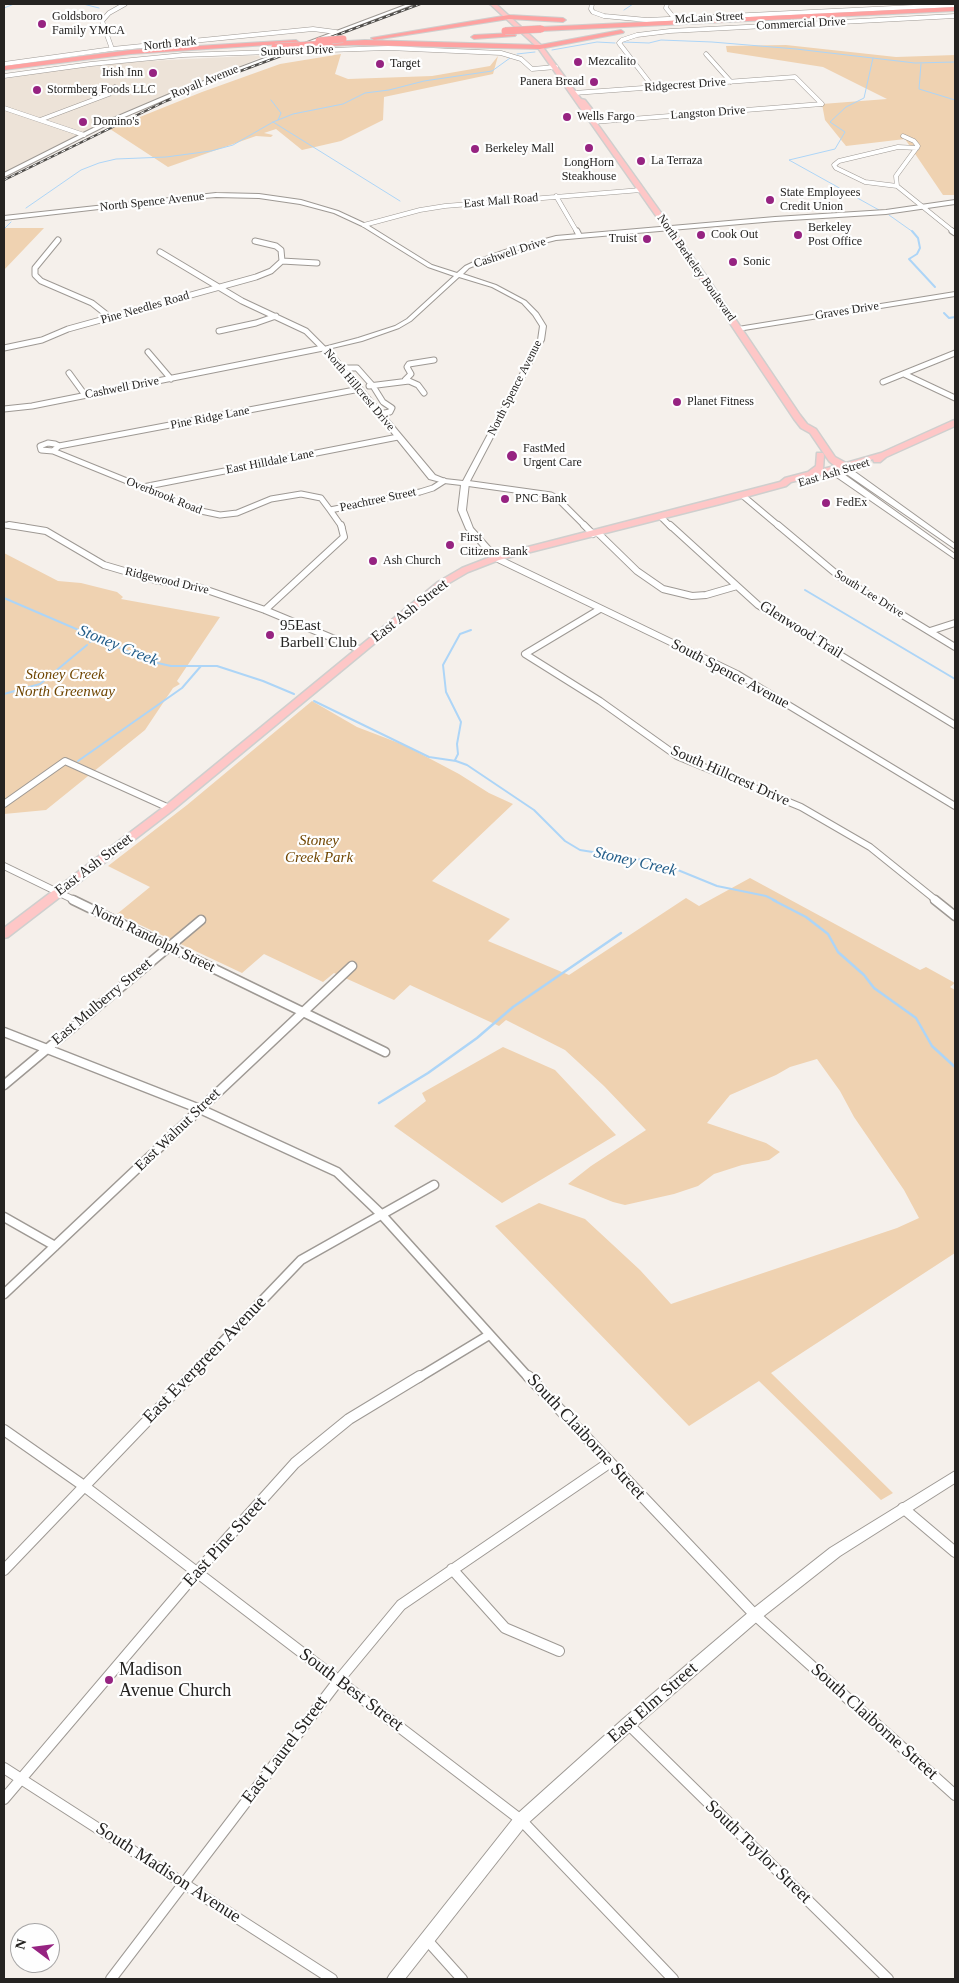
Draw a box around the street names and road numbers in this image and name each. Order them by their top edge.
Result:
street label: McLain Street [674,9,744,27]
street label: Commercial Drive [756,14,846,34]
street label: North Park [143,34,197,54]
street label: Sunburst Drive [260,43,334,59]
street label: Royall Avenue [169,62,241,102]
street label: Ridgecrest Drive [644,75,726,95]
street label: Langston Drive [670,103,746,123]
street label: North Spence Avenue [99,189,205,215]
street label: East Mall Road [463,191,539,211]
street label: North Berkeley Boulevard [654,212,738,324]
street label: Cashwell Drive [472,235,548,271]
street label: Pine Needles Road [99,288,191,328]
street label: Graves Drive [814,299,880,323]
street label: North Spence Avenue [485,338,545,438]
street label: North Hillcrest Drive [320,346,398,434]
street label: Cashwell Drive [84,374,160,402]
street label: Pine Ridge Lane [169,403,251,433]
street label: East Hilldale Lane [225,446,315,478]
street label: East Ash Street [797,455,871,491]
street label: Overbrook Road [124,474,204,518]
street label: Peachtree Street [339,485,417,515]
street label: Ridgewood Drive [124,564,210,598]
street label: South Lee Drive [832,567,906,621]
street label: East Ash Street [368,575,452,647]
street label: Glenwood Trail [756,597,846,663]
street label: South Spence Avenue [668,635,792,713]
street label: South Hillcrest Drive [668,742,792,810]
street label: East Ash Street [52,830,136,900]
street label: North Randolph Street [88,901,218,977]
street label: East Mulberry Street [48,955,156,1049]
street label: East Walnut Street [132,1085,224,1175]
street label: East Evergreen Avenue [139,1292,271,1428]
street label: South Claiborne Street [522,1370,650,1504]
street label: East Pine Street [179,1492,271,1592]
street label: South Best Street [295,1644,407,1736]
street label: East Elm Street [604,1658,702,1748]
street label: South Claiborne Street [806,1659,942,1785]
street label: East Laurel Street [238,1692,332,1808]
street label: South Taylor Street [700,1796,816,1908]
street label: South Madison Avenue [91,1818,245,1928]

